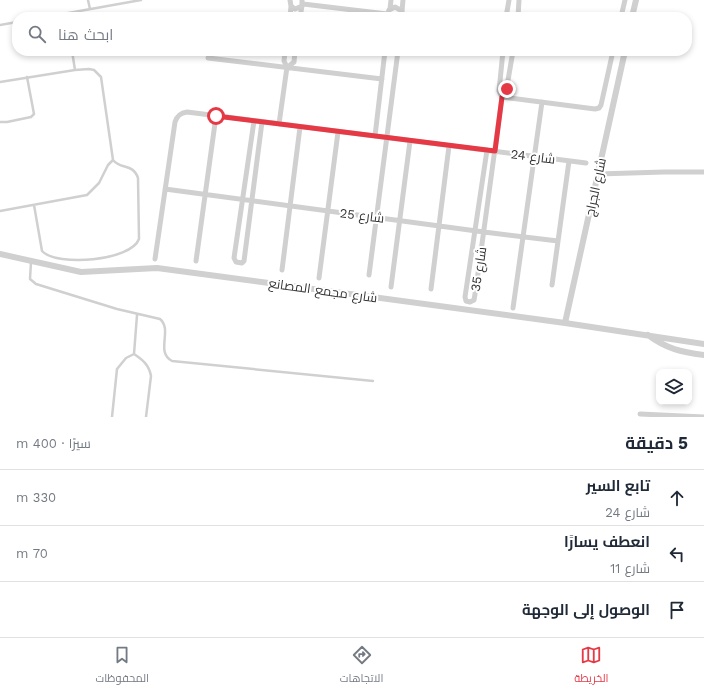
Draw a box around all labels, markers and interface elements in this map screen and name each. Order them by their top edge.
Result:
search box [12,12,692,56]
icon: search [26,23,48,45]
text: ابحث هنا [58,26,113,44]
route end [498,80,516,98]
route start [207,107,225,125]
street label: شارع 24 [510,146,556,168]
street label: شارع الجراج [582,156,610,218]
street label: شارع 25 [339,205,385,227]
street label: شارع 35 [468,246,490,293]
street label: شارع مجمع المصانع [267,275,378,307]
map controls [656,369,692,405]
button: layers [656,369,692,405]
text: 5 دقيقة [625,433,688,453]
text: سيرًا · 400 m [16,436,91,451]
text: تابع السير [586,477,650,495]
icon: ahead [666,487,688,509]
text: 330 m [16,490,56,505]
text: شارع 24 [605,505,650,520]
text: انعطف يسارًا [564,533,650,551]
icon: left [666,543,688,565]
text: 70 m [16,546,48,561]
text: شارع 11 [610,561,650,576]
icon: arrive [666,599,688,621]
text: الوصول إلى الوجهة [522,601,650,619]
tab: المحفوظات [95,644,149,688]
tab: الاتجاهات [340,644,383,688]
tab: الخريطة [574,644,609,688]

